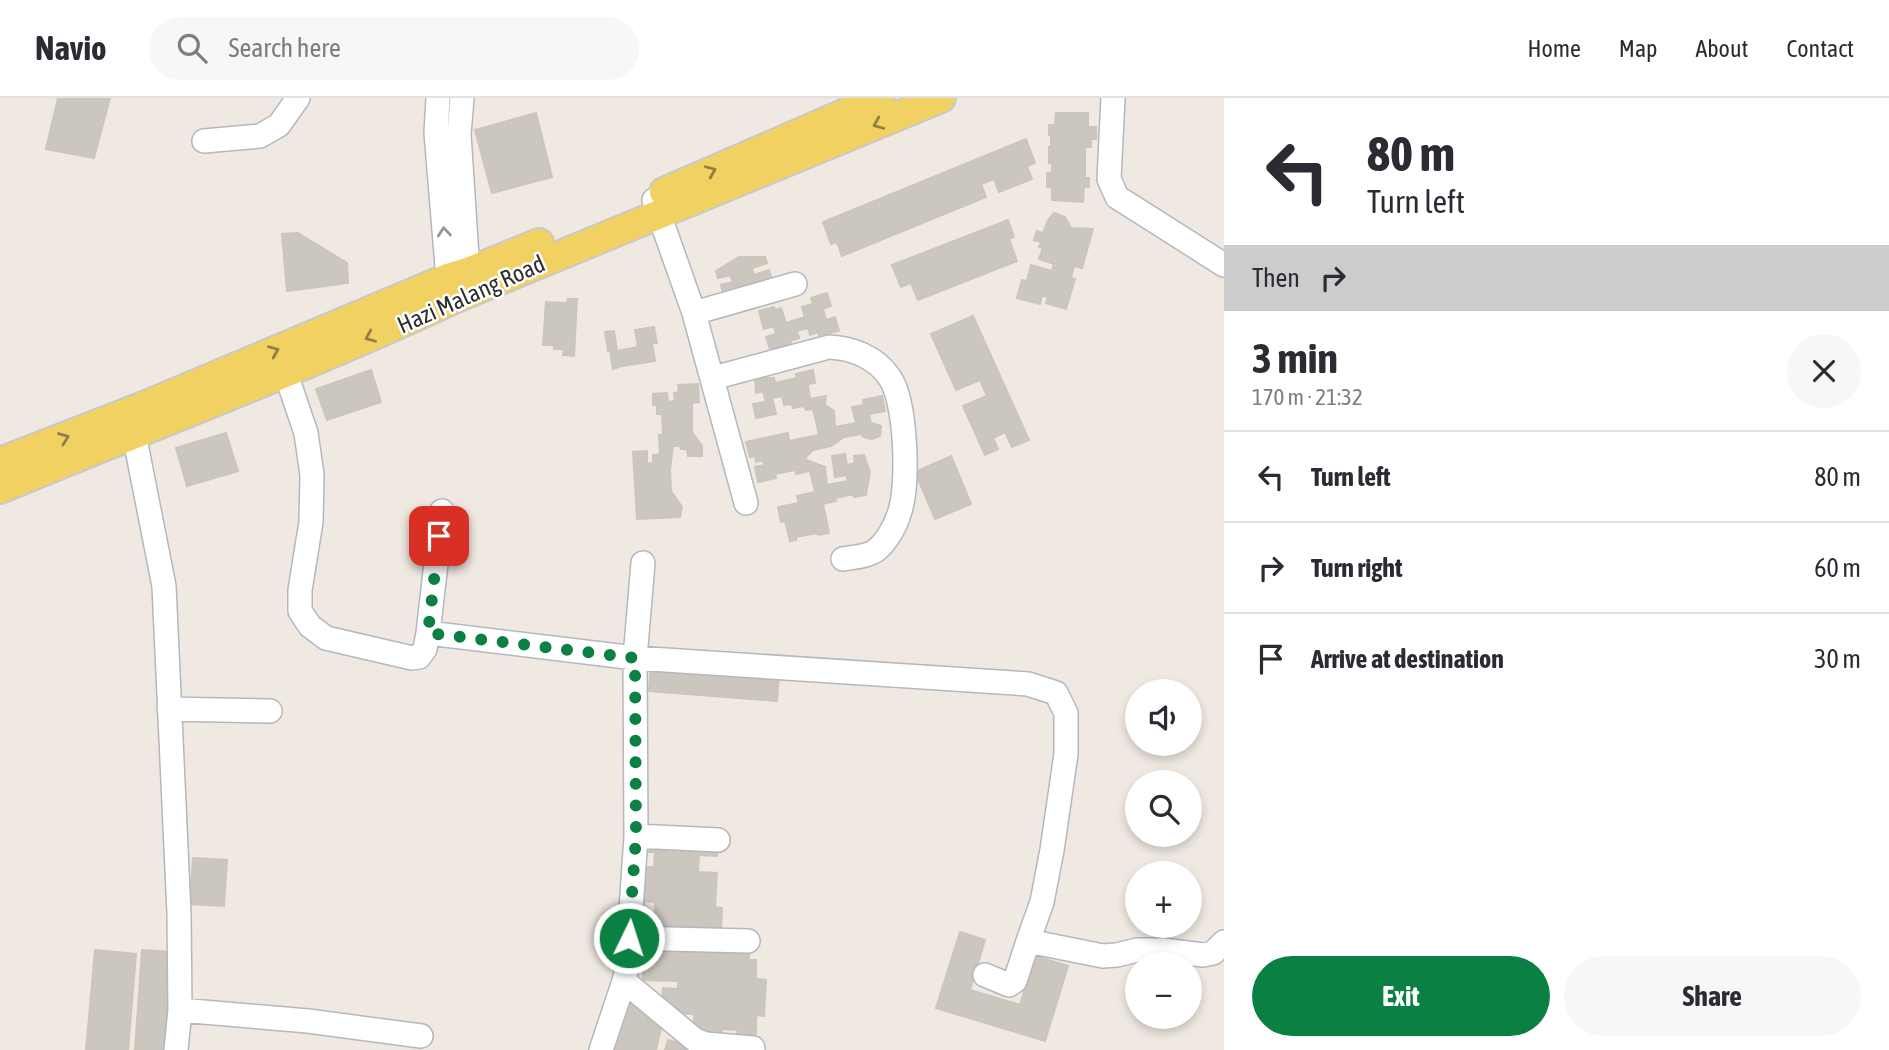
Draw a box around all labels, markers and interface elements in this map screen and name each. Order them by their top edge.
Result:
search box [149,17,639,80]
text: Navio [35,29,107,67]
icon: search [173,29,211,67]
text: Search here [229,33,341,63]
text: Home [1527,35,1581,62]
text: Map [1619,35,1657,62]
text: About [1695,35,1748,62]
text: Contact [1786,35,1854,62]
one-way arrow [873,116,885,130]
text: 80 m [1367,125,1455,181]
icon: left [1252,126,1343,217]
one-way arrow [704,166,716,180]
text: Turn left [1367,183,1465,220]
one-way arrow [437,226,452,237]
street label: Hazi Malang Road [393,249,549,339]
icon: right [1314,259,1352,297]
text: Then [1252,263,1300,293]
one-way arrow [365,329,377,343]
text: 3 min [1252,334,1338,382]
button: close [1787,334,1861,408]
one-way arrow [267,346,279,360]
text: 170 m · 21:32 [1252,384,1363,410]
one-way arrow [57,432,69,446]
icon: left [1252,458,1290,496]
text: Turn left [1311,462,1391,492]
text: 80 m [1814,462,1861,492]
pin [409,506,469,566]
icon: arrive [420,517,458,555]
icon: right [1252,549,1290,587]
text: Turn right [1311,553,1402,583]
text: 60 m [1814,553,1861,583]
icon: arrive [1252,640,1290,678]
text: Arrive at destination [1311,644,1504,674]
text: 30 m [1814,644,1861,674]
map controls [1125,679,1202,1029]
button: sound [1125,679,1202,756]
button: search [1125,770,1202,847]
button: + [1125,861,1202,938]
position arrow [592,901,666,975]
button: − [1125,952,1202,1029]
button: Exit [1252,956,1550,1036]
button: Share [1564,956,1861,1036]

